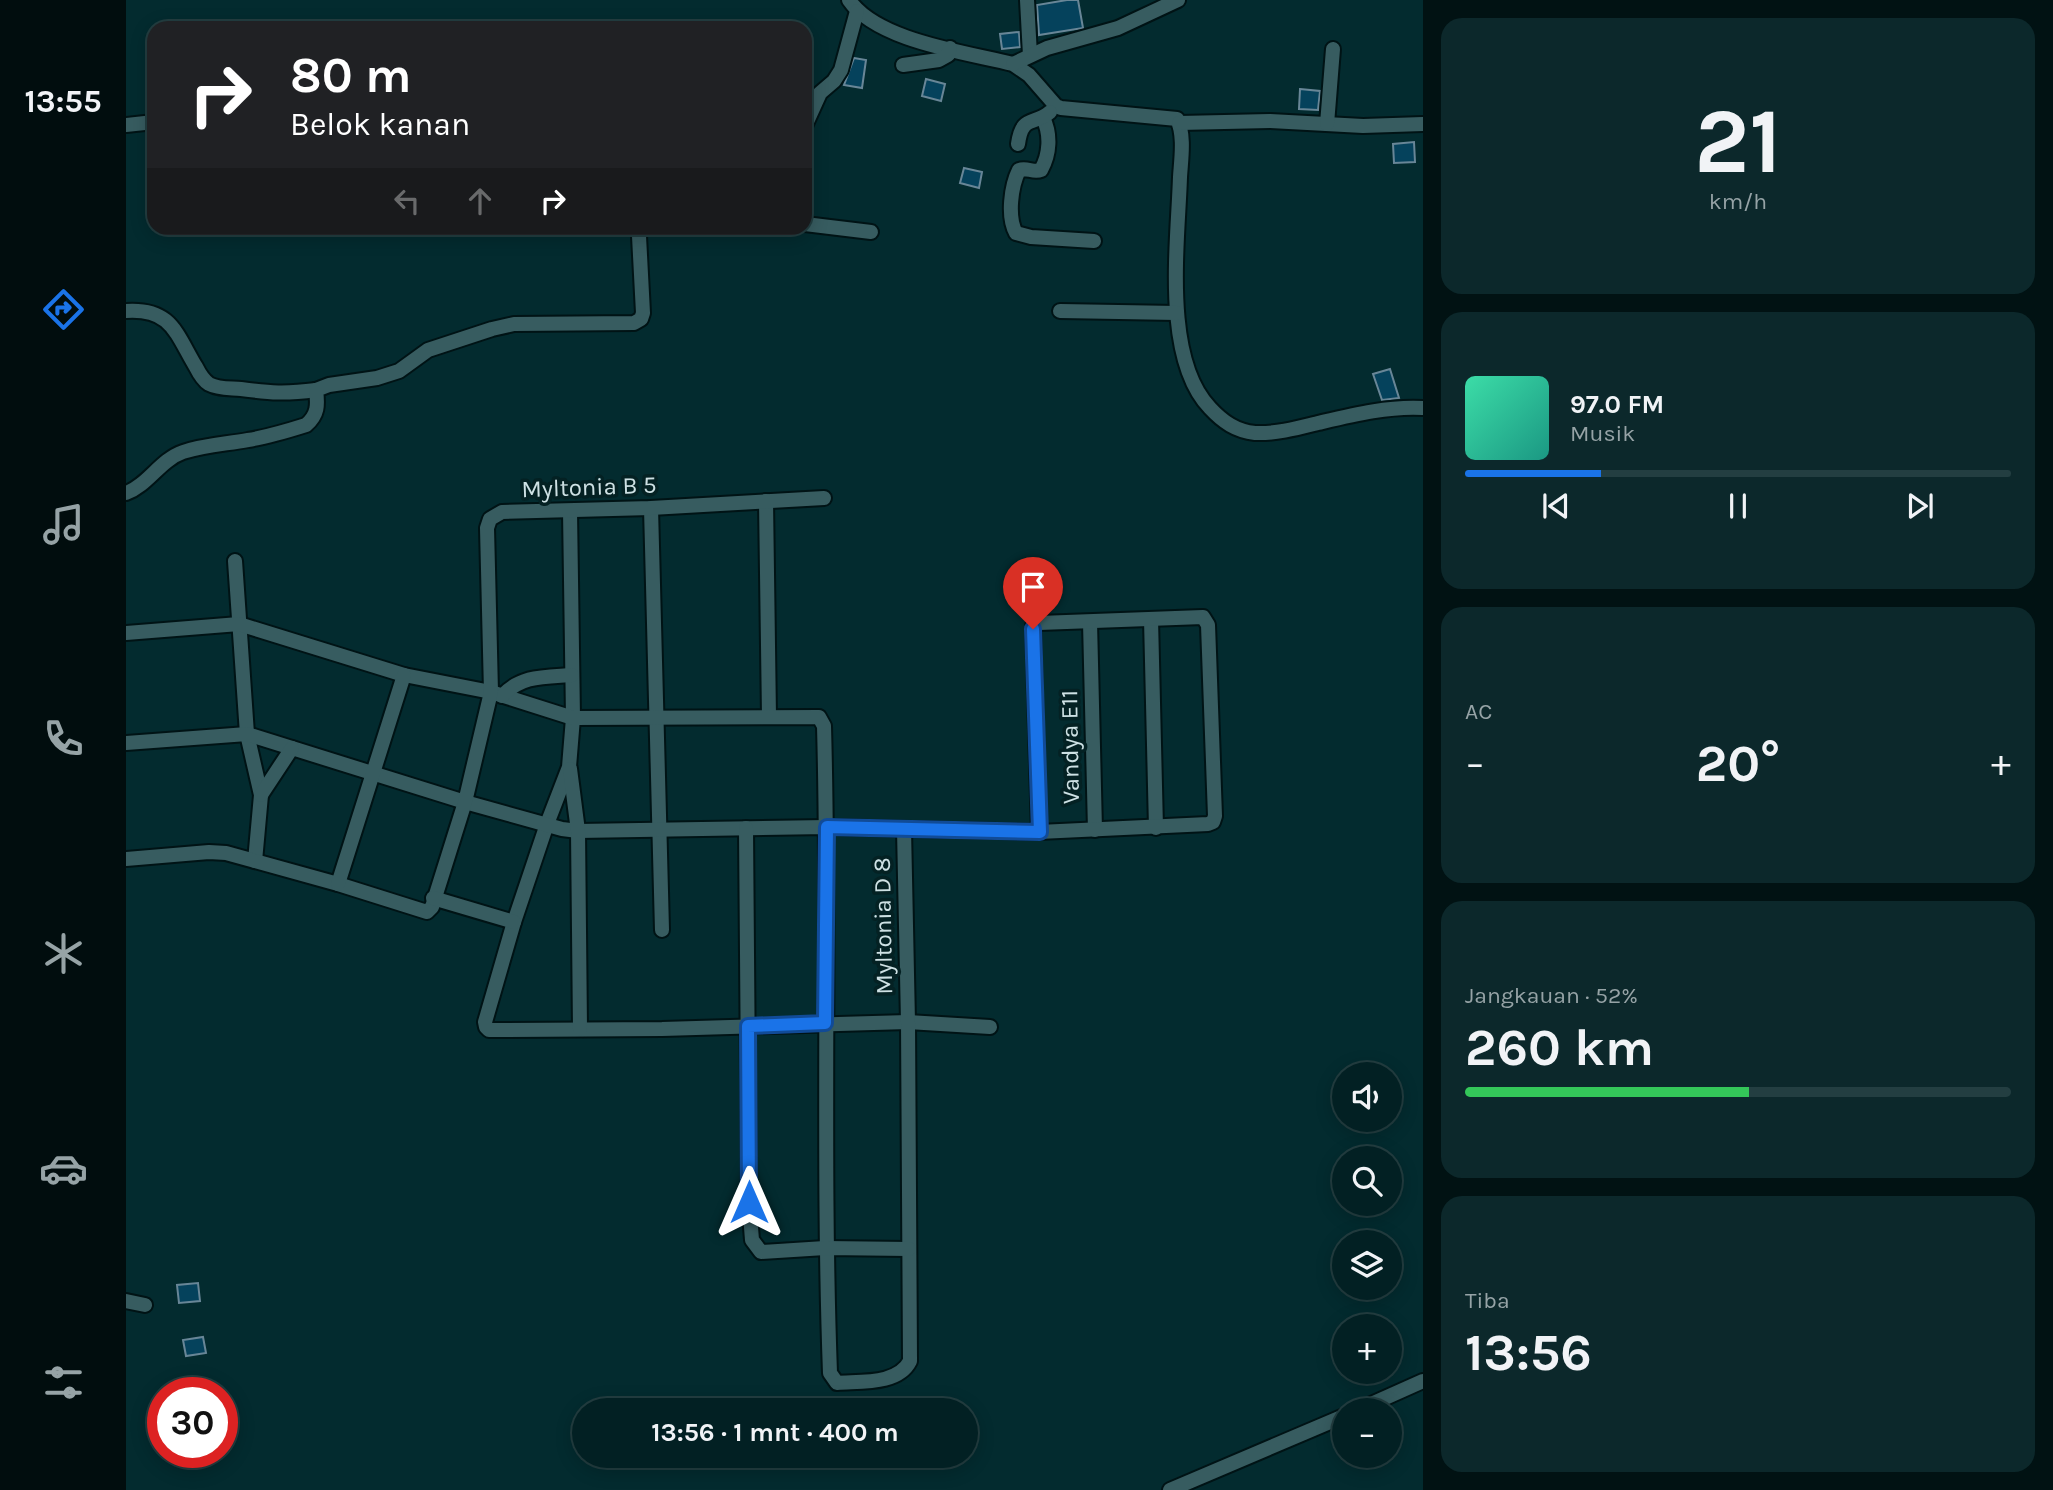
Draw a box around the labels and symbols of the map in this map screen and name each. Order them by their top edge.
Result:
street label: Myltonia B 5 [521,471,657,503]
pin [1003,557,1063,629]
street label: Vandya E11 [1055,690,1085,804]
street label: Myltonia D 8 [868,857,898,995]
position arrow [712,1165,786,1239]
speed limit sign: 30 [147,1377,238,1468]

